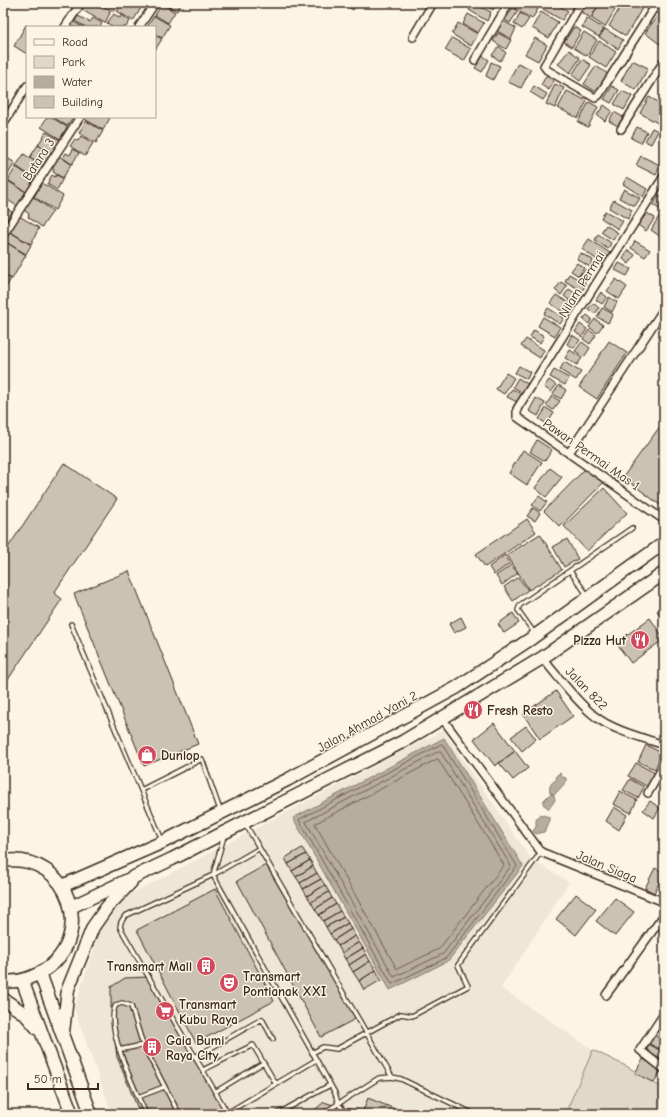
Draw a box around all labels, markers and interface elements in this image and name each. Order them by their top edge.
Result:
legend [26,26,156,118]
text: Road [62,35,88,49]
text: Park [62,55,85,69]
text: Water [62,75,92,89]
text: Building [62,95,103,109]
street label: Batara 3 [19,135,58,183]
street label: Nilam Permai [555,248,608,320]
street label: Pawan Permai Mas 1 [540,415,643,494]
restaurant icon: Pizza Hut [629,629,651,651]
place label: Pizza Hut [573,633,627,648]
street label: Jalan 822 [562,664,611,713]
street label: Jalan Ahmad Yani 2 [315,688,420,755]
restaurant icon: Fresh Resto [462,699,484,721]
place label: Fresh Resto [487,703,553,718]
shop icon: Dunlop [136,744,158,766]
place label: Dunlop [161,748,200,763]
street label: Jalan Siaga [574,847,639,886]
building icon: Transmart Mall [195,955,217,977]
place label: Transmart Mall [107,959,192,974]
place label: Transmart Pontianak XXI [243,969,326,999]
theatre icon: Transmart Pontianak XXI [218,972,240,994]
place label: Transmart Kubu Raya [179,997,238,1027]
supermarket icon: Transmart Kubu Raya [154,1000,176,1022]
place label: Gaia Bumi Raya City [166,1033,224,1063]
building icon: Gaia Bumi Raya City [141,1036,163,1058]
scale bar [28,1065,98,1091]
text: 50 m [34,1072,62,1086]

